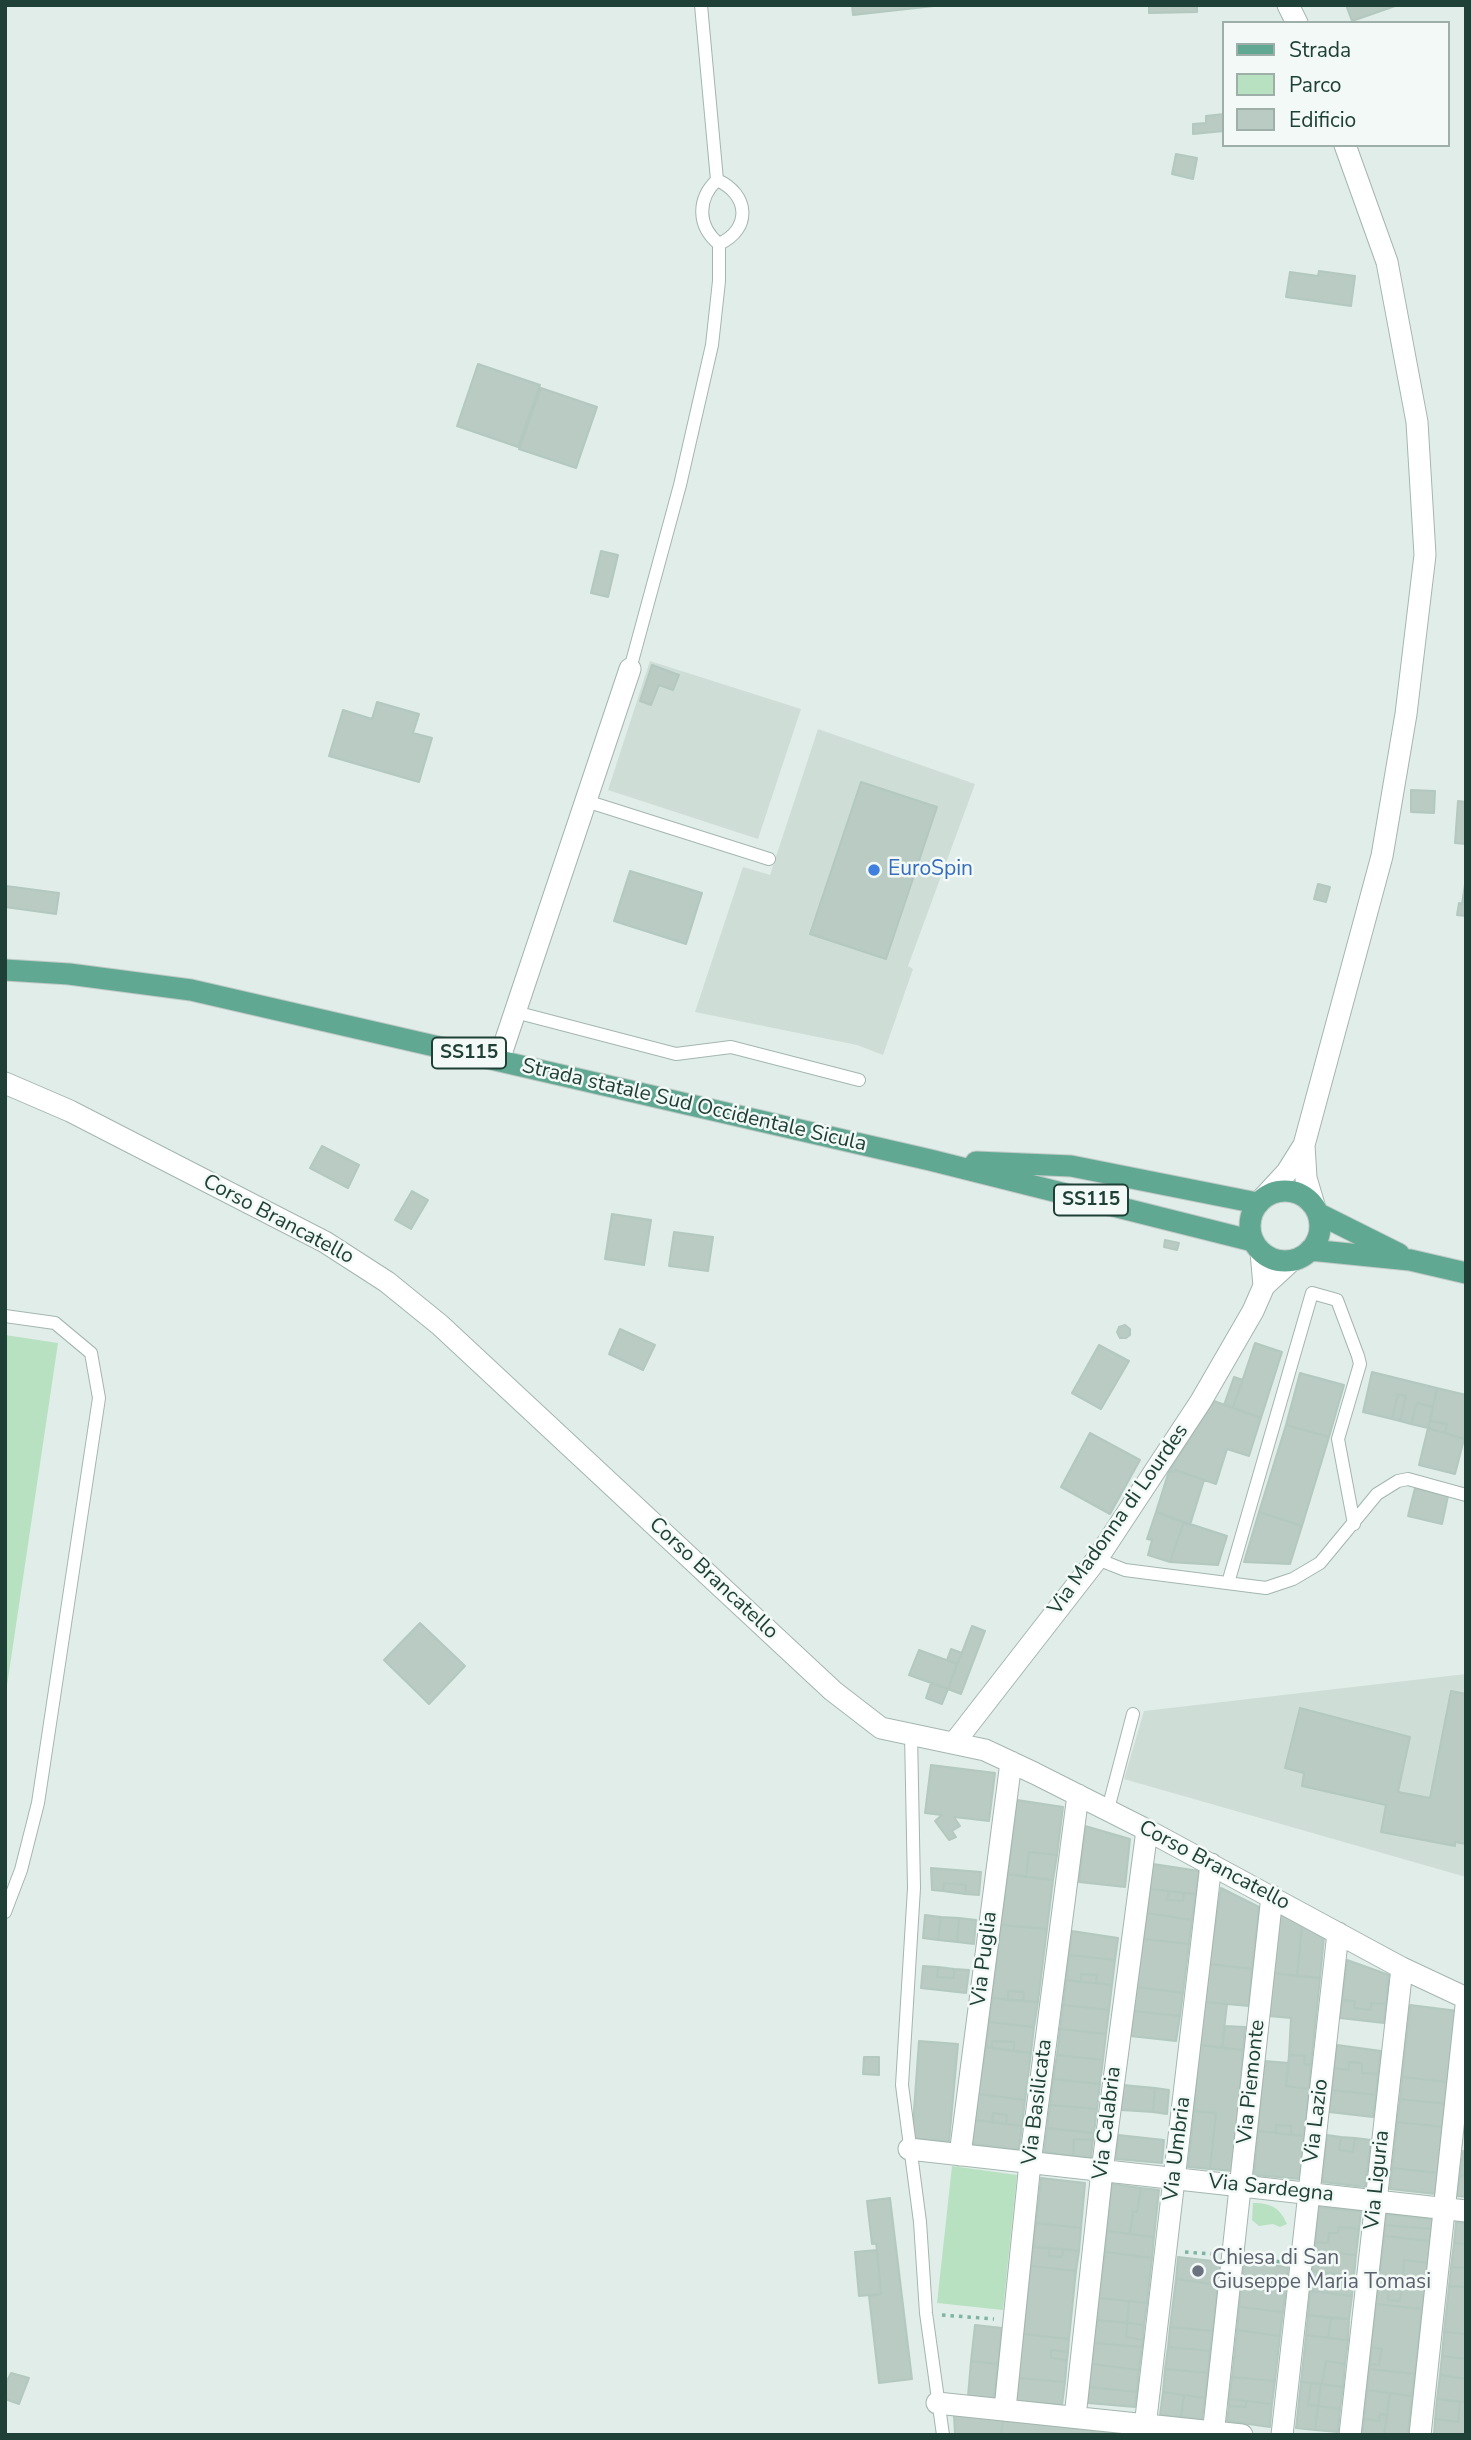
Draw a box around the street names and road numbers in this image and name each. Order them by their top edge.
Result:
road number: SS115 [432,1037,506,1068]
street label: Strada statale Sud Occidentale Sicula [519,1054,869,1158]
street label: Corso Brancatello [198,1170,358,1270]
road number: SS115 [1054,1184,1128,1216]
street label: Via Madonna di Lourdes [1043,1420,1195,1620]
street label: Corso Brancatello [643,1513,783,1645]
street label: Corso Brancatello [1134,1816,1294,1916]
street label: Via Puglia [967,1910,1003,2008]
street label: Via Piemonte [1233,2018,1271,2146]
street label: Via Basilicata [1018,2038,1058,2166]
street label: Via Calabria [1089,2065,1127,2181]
street label: Via Lazio [1299,2077,1335,2165]
street label: Via Umbria [1159,2095,1197,2203]
street label: Via Liguria [1360,2129,1396,2231]
street label: Via Sardegna [1207,2170,1335,2208]

